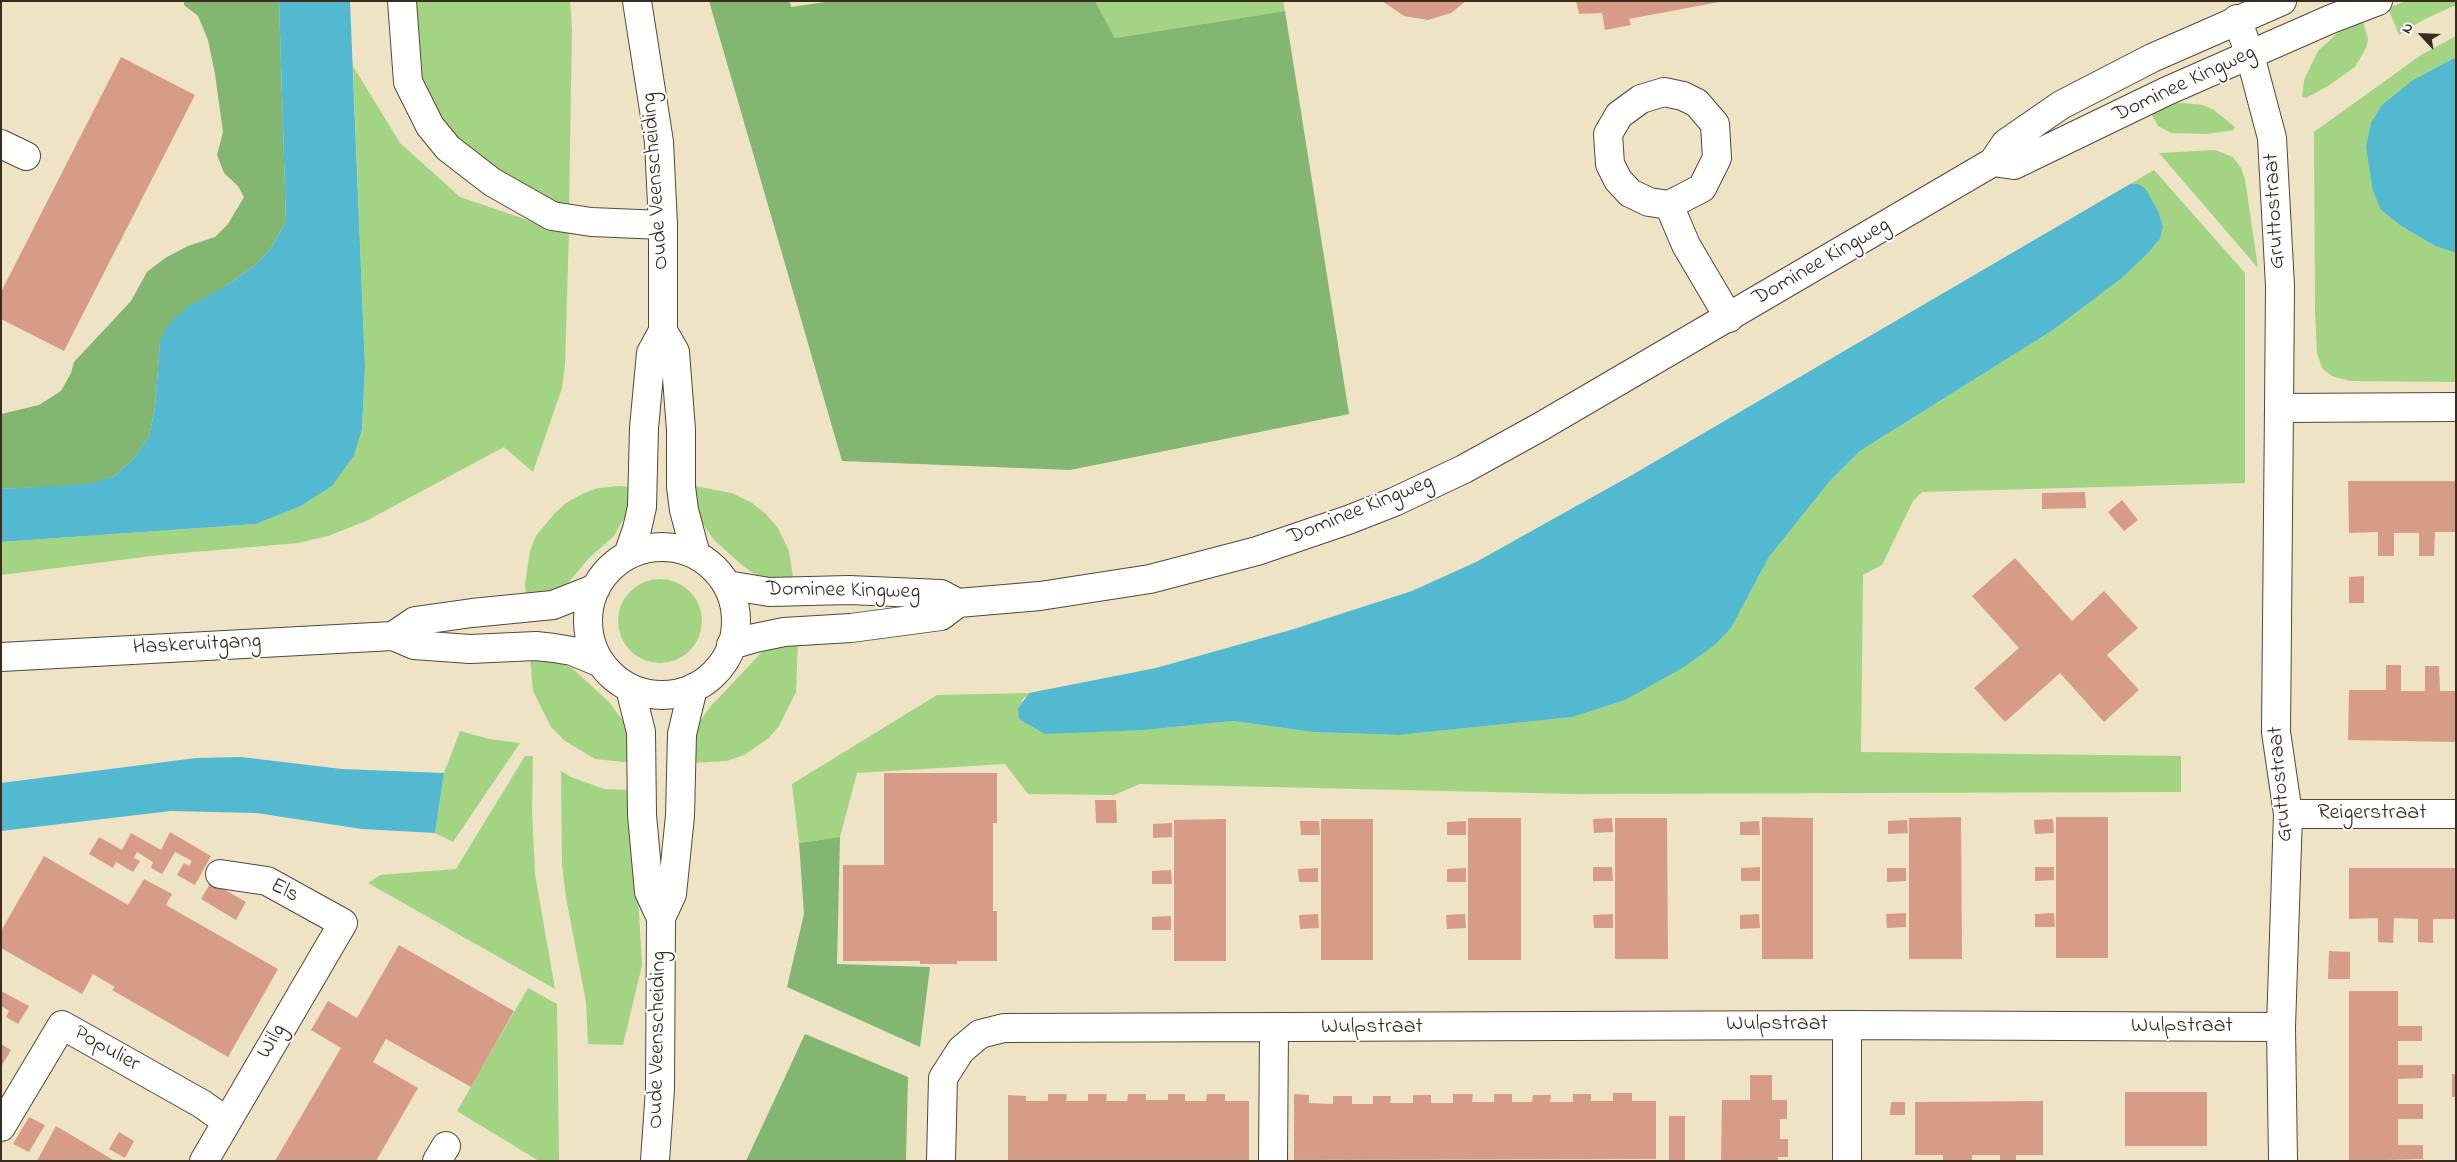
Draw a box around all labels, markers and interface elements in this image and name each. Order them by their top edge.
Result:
north arrow [2397,10,2447,60]
text: N [2396,20,2419,37]
street label: Dominee Kingweg [2110,40,2260,130]
street label: Oude Veenscheiding [638,91,676,271]
street label: Gruttostraat [2260,152,2292,270]
street label: Dominee Kingweg [1749,213,1895,313]
street label: Dominee Kingweg [1285,470,1437,552]
street label: Dominee Kingweg [766,577,920,607]
street label: Haskeruitgang [132,629,262,663]
street label: Gruttostraat [2264,725,2300,843]
street label: Reigerstraat [2317,801,2427,827]
street label: Els [265,874,303,910]
street label: Oude Veenscheiding [644,951,674,1129]
street label: Wulpstraat [1726,1012,1828,1038]
street label: Wulpstraat [2131,1014,2233,1040]
street label: Wulpstraat [1321,1015,1423,1041]
street label: Wilg [252,1020,294,1064]
street label: Populier [68,1021,144,1079]

